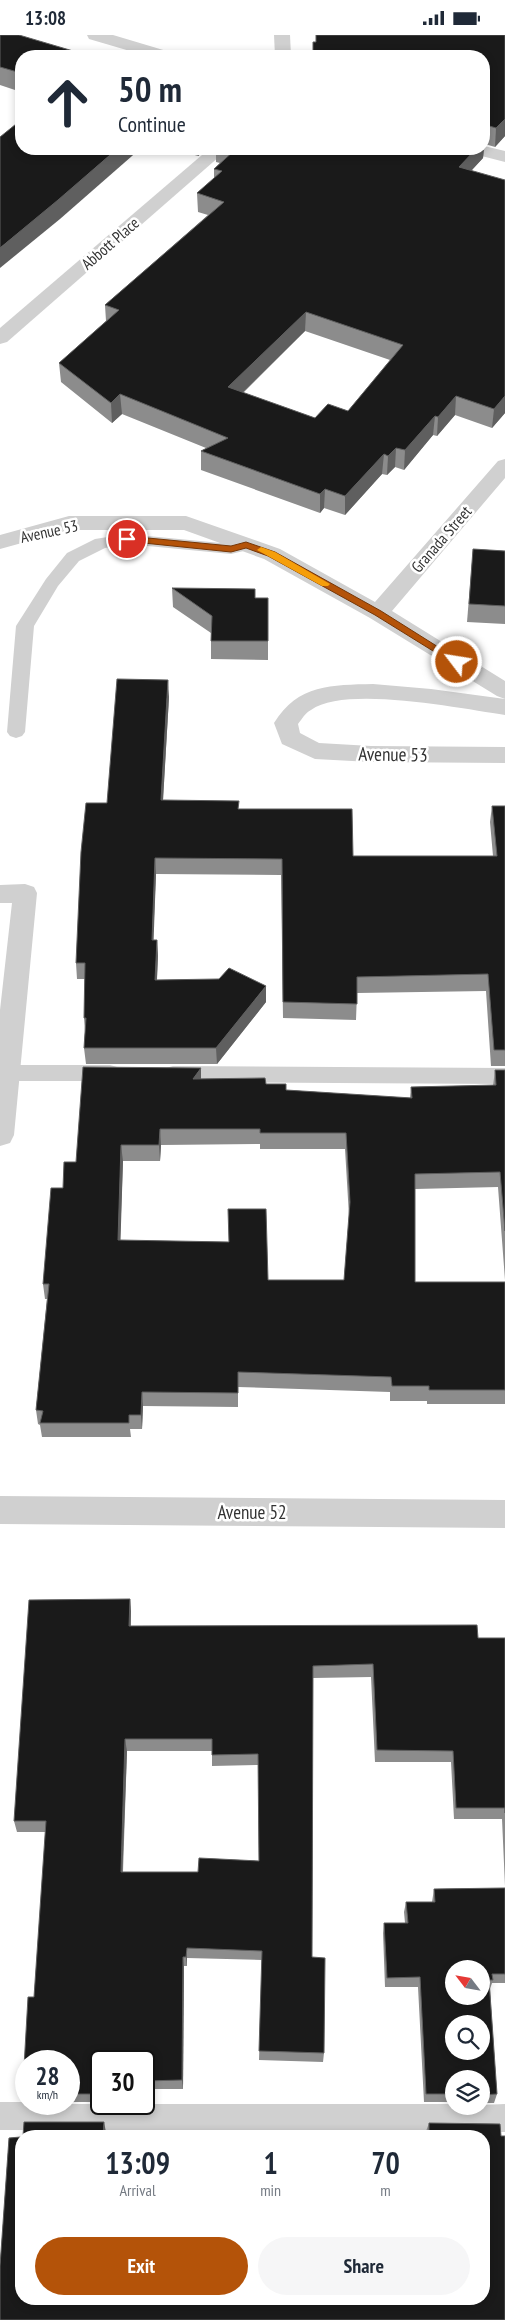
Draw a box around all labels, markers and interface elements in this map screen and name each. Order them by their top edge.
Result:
text: 13:08 [25,6,66,30]
text: 50 m [118,66,182,112]
icon: ahead [35,70,100,135]
text: Continue [118,110,186,138]
street label: Abbott Place [77,213,143,273]
street label: Granada Street [407,501,476,576]
street label: Avenue 53 [18,515,80,547]
pin [106,518,148,560]
icon: arrive [113,525,141,553]
position arrow [430,635,482,687]
street label: Avenue 53 [358,741,428,767]
street label: Avenue 52 [217,1500,287,1524]
north arrow [445,1960,490,2005]
map controls [445,1960,490,2115]
button: search [445,2015,490,2060]
speed limit sign: 30 [90,2050,155,2115]
text: 28 [36,2060,59,2092]
button: layers [445,2070,490,2115]
text: km/h [37,2087,58,2102]
text: 13:09 [105,2143,170,2182]
text: 1 [263,2143,278,2182]
text: 70 [371,2143,400,2182]
text: Arrival [119,2180,156,2200]
text: min [260,2180,281,2200]
text: m [380,2180,391,2200]
button: Exit [35,2237,248,2295]
button: Share [258,2237,470,2295]

